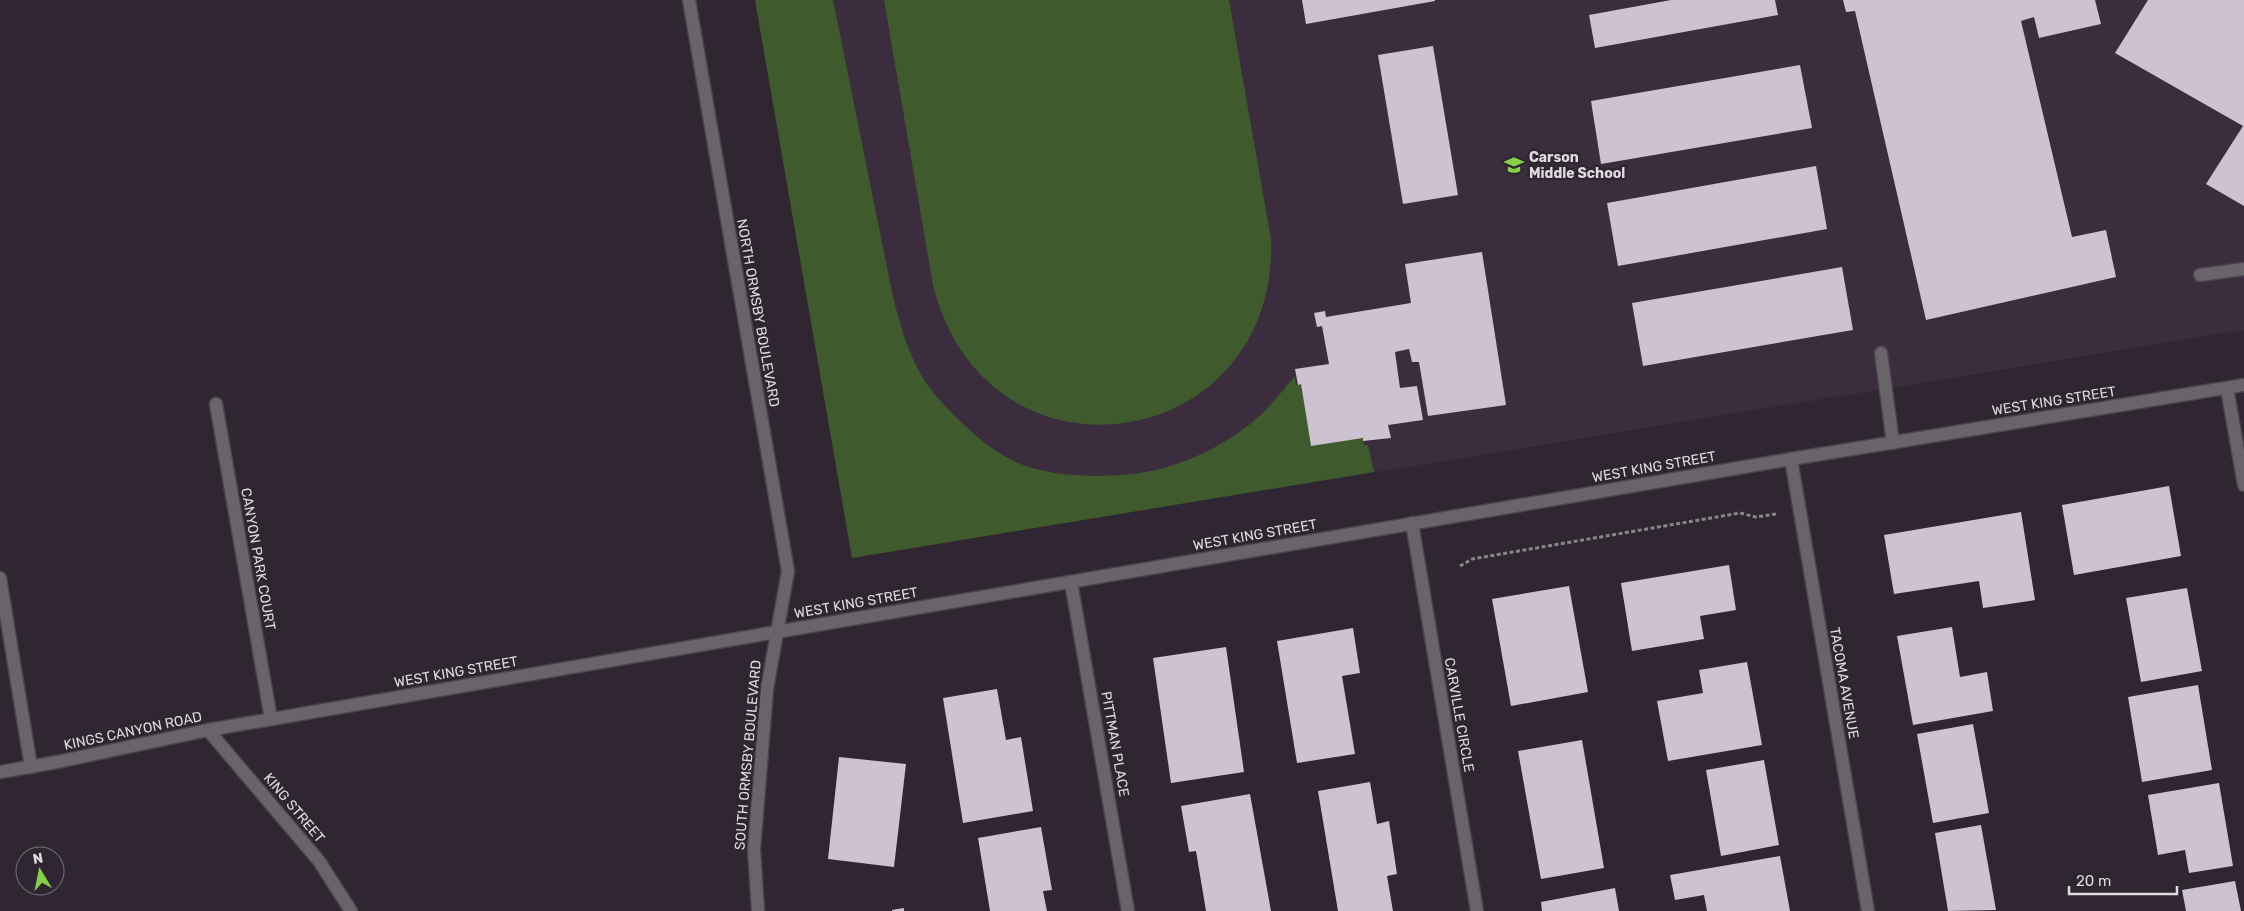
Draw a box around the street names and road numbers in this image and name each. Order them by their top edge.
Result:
street label: NORTH ORMSBY BOULEVARD [733,217,783,409]
street label: WEST KING STREET [1991,383,2117,419]
street label: WEST KING STREET [1591,448,1717,486]
street label: CANYON PARK COURT [237,487,279,631]
street label: WEST KING STREET [1192,516,1318,554]
street label: WEST KING STREET [793,584,919,622]
street label: TACOMA AVENUE [1826,626,1862,740]
street label: WEST KING STREET [393,653,519,691]
street label: CARVILLE CIRCLE [1441,656,1477,774]
street label: SOUTH ORMSBY BOULEVARD [731,659,765,851]
street label: PITTMAN PLACE [1097,690,1133,798]
street label: KINGS CANYON ROAD [62,708,204,754]
street label: KING STREET [260,770,328,846]

